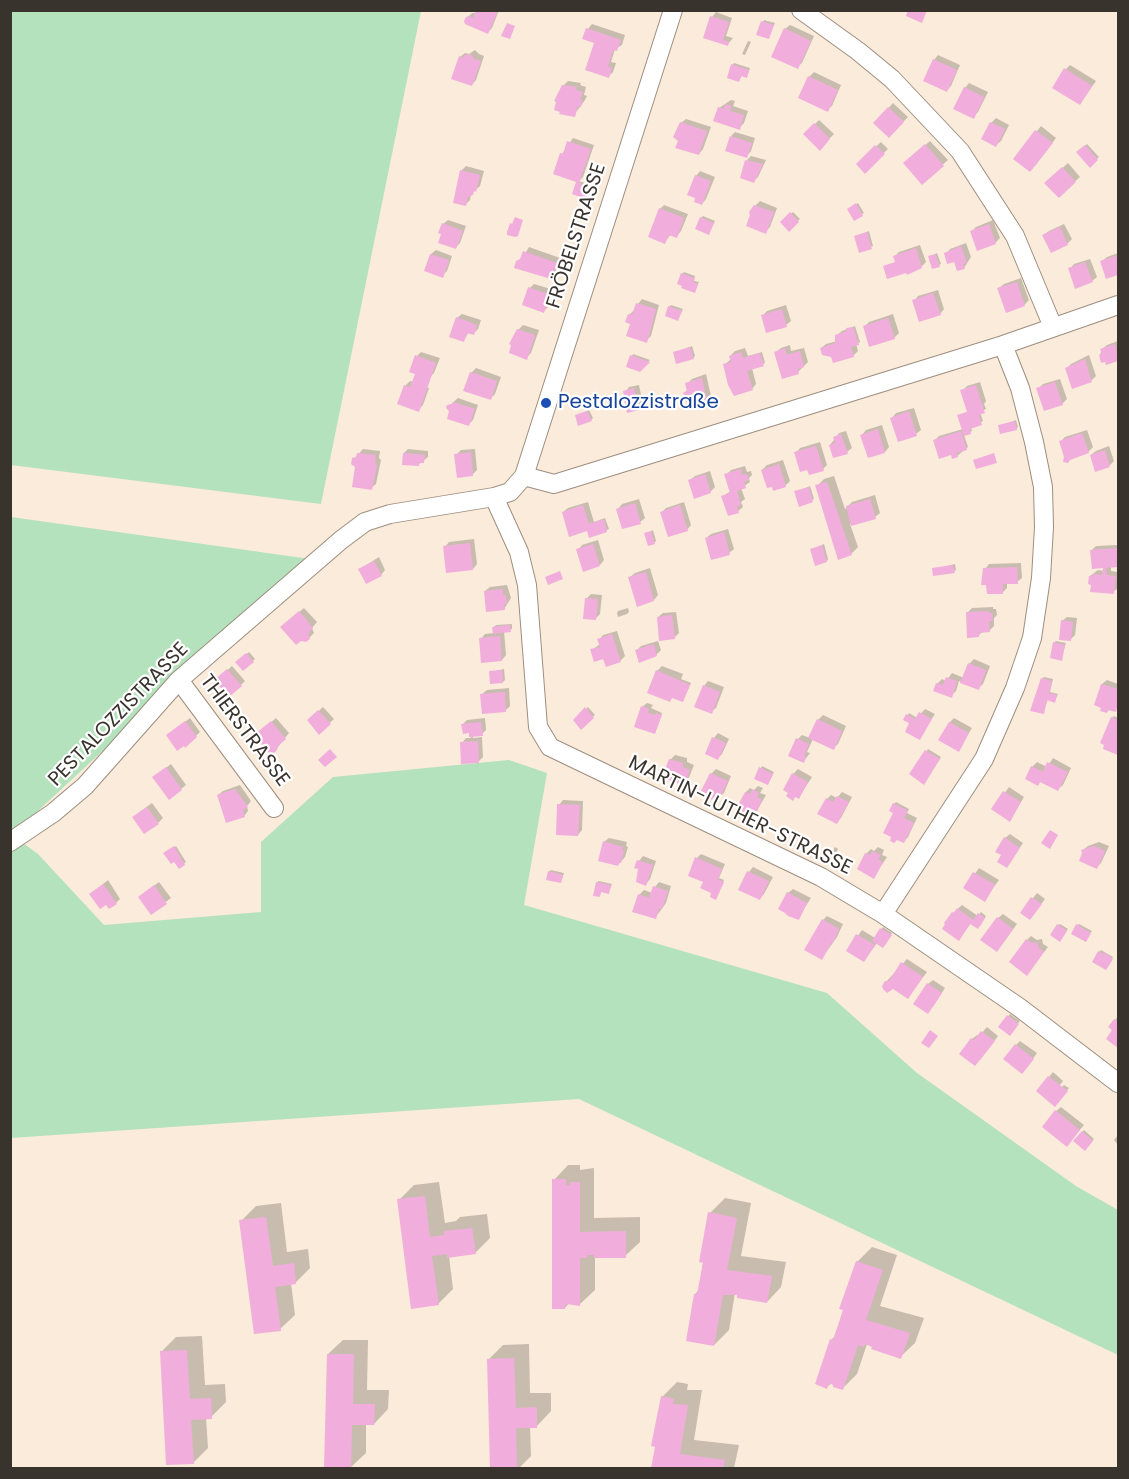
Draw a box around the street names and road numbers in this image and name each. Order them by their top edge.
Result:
street label: FRÖBELSTRASSE [542,160,612,312]
street label: PESTALOZZISTRASSE [44,638,194,792]
street label: THIERSTRASSE [194,670,294,792]
street label: MARTIN-LUTHER-STRASSE [624,751,856,881]

